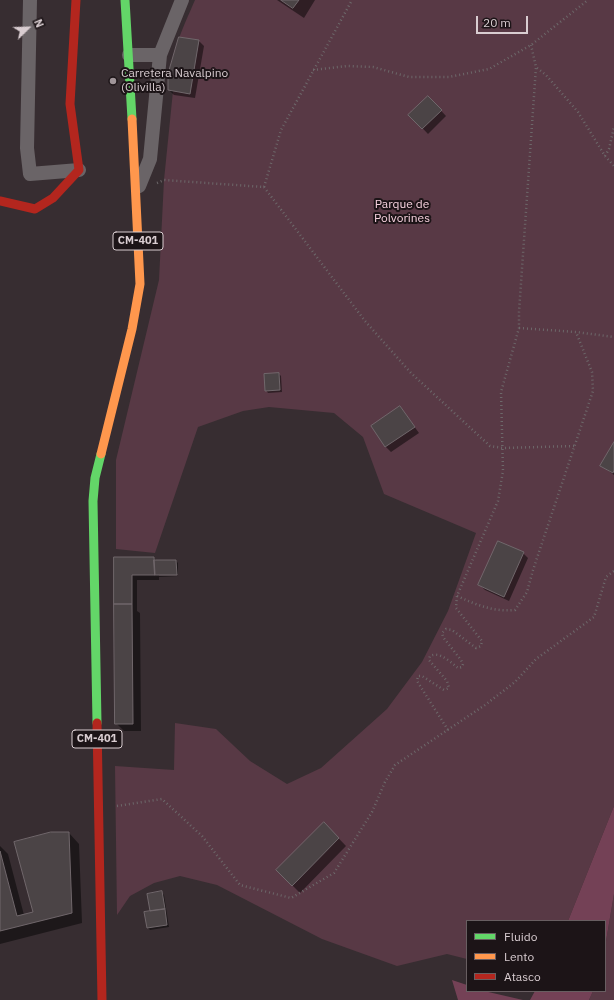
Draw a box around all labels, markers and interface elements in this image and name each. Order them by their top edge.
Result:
north arrow [8,8,48,48]
scale bar [478,8,530,34]
text: 20 m [483,15,511,30]
text: N [31,17,47,30]
place label: Carretera Navalpino (Olivilla) [121,67,228,95]
marker: Carretera Navalpino (Olivilla) [108,76,118,86]
park label: Parque de Polvorines [374,198,430,226]
road number: CM-401 [113,232,163,250]
road number: CM-401 [72,730,122,748]
legend [466,920,606,992]
text: Fluido [504,929,537,944]
text: Lento [504,949,534,964]
text: Atasco [504,969,541,984]

